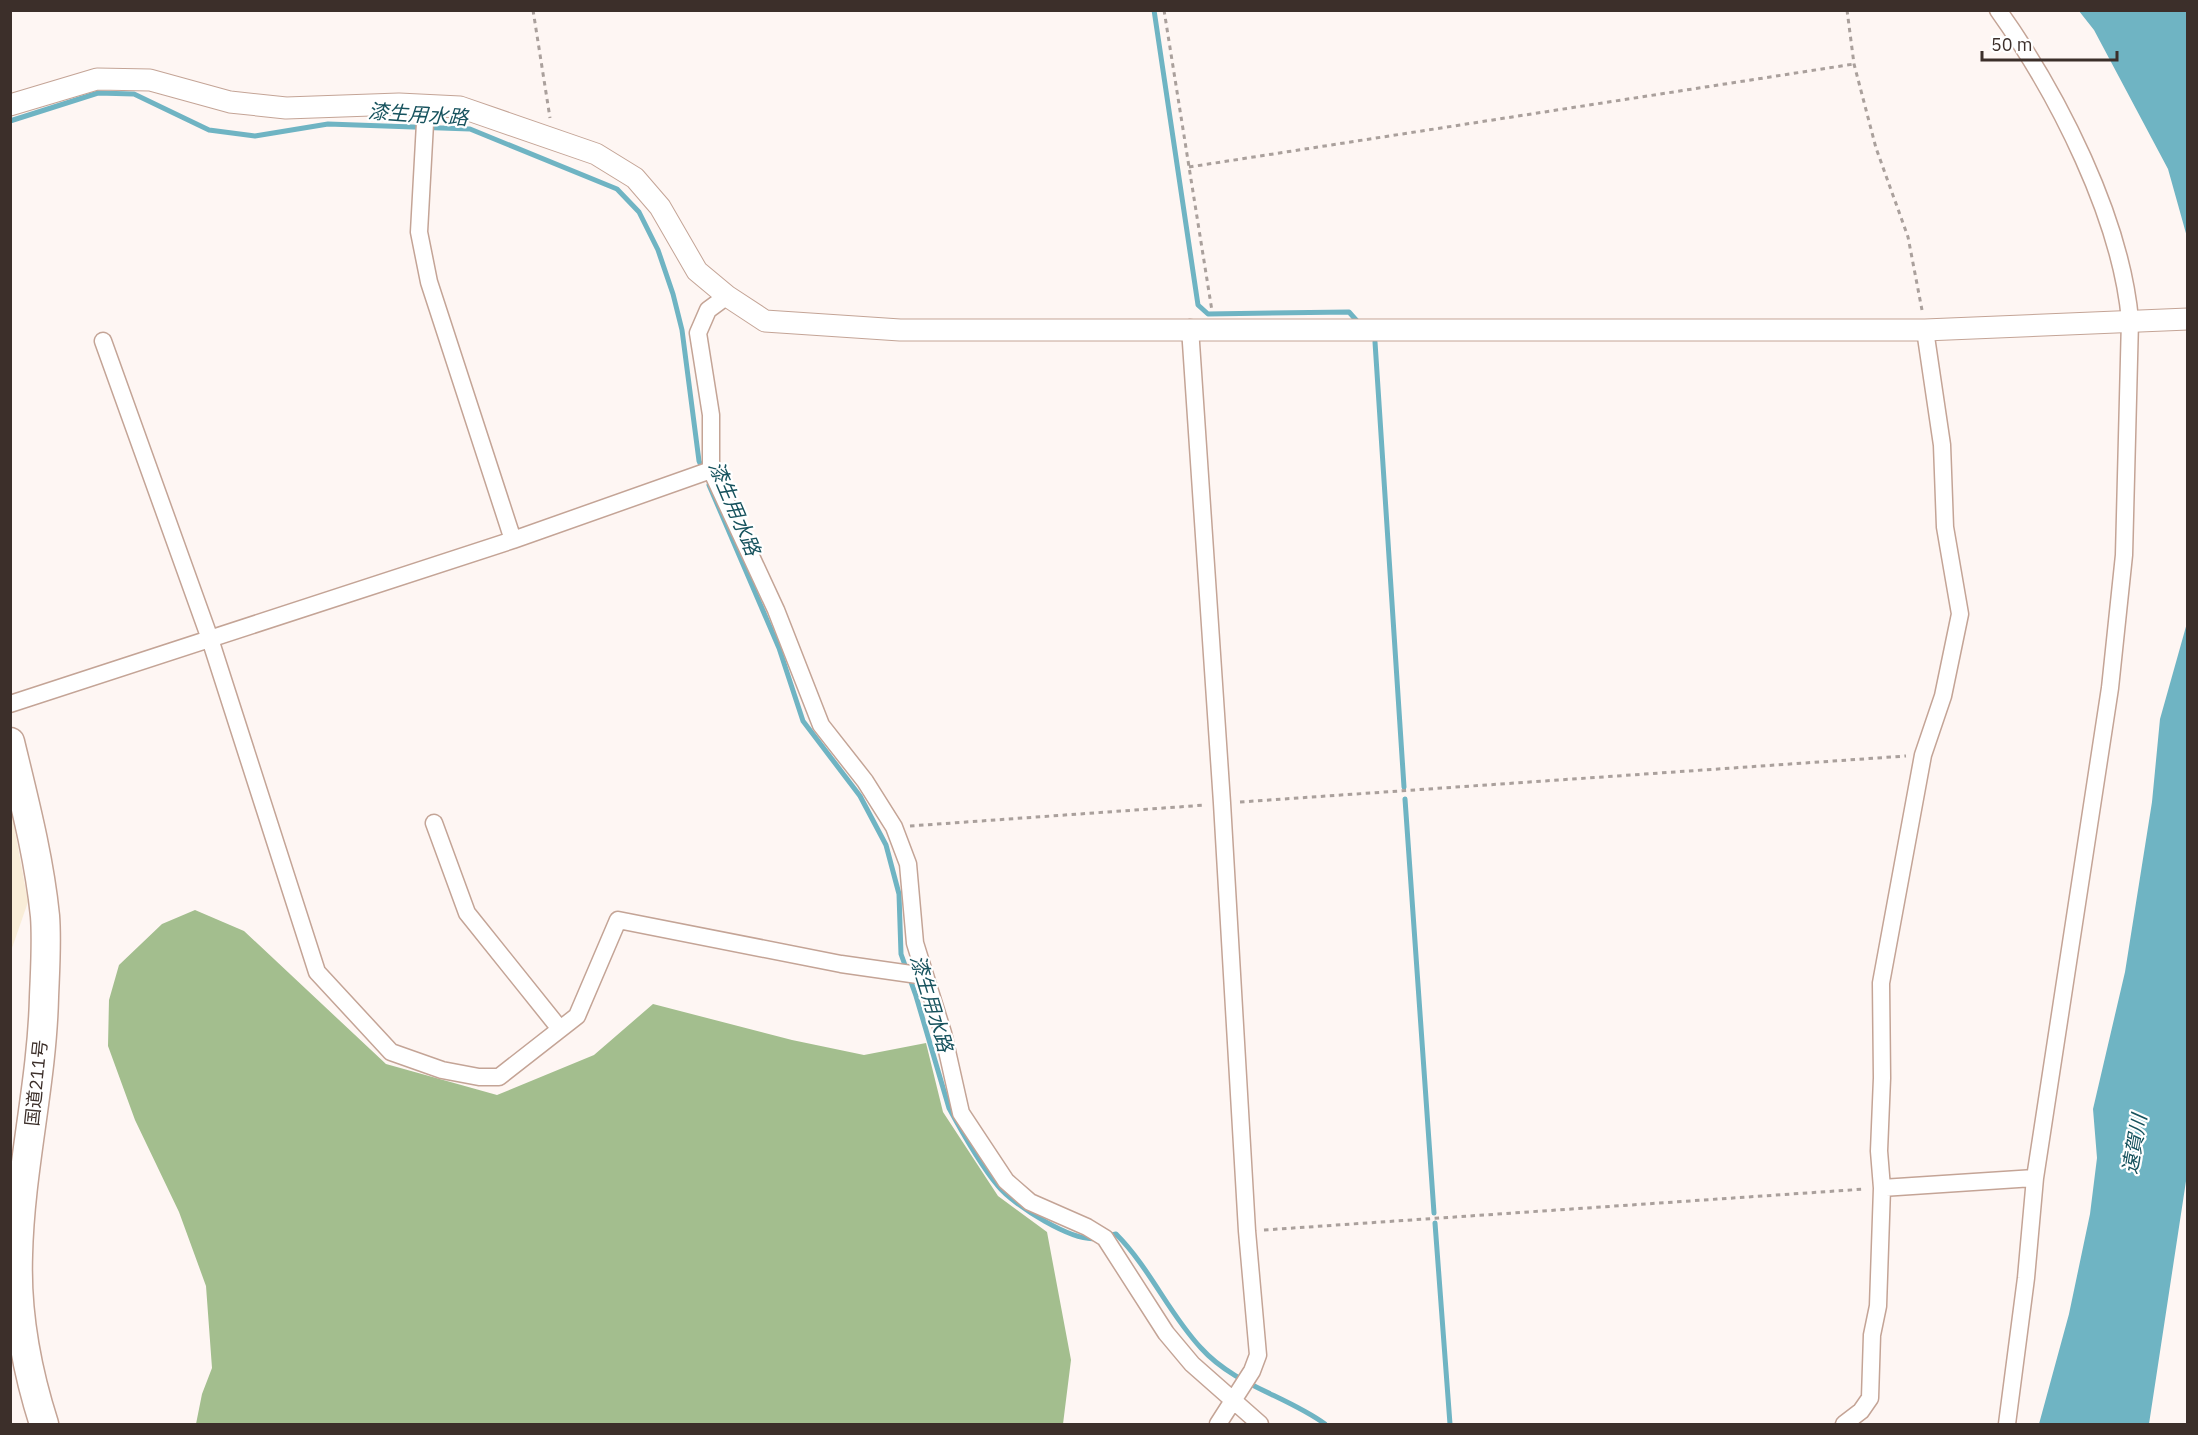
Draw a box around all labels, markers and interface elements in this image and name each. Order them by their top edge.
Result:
scale bar [1982,24,2117,62]
text: 50 m [1991,33,2033,56]
water label: 漆生用水路 [367,97,471,131]
water label: 漆生用水路 [703,457,768,561]
water label: 漆生用水路 [904,951,960,1057]
street label: 国道211号 [20,1039,52,1127]
water label: 遠賀川 [2115,1110,2153,1176]

